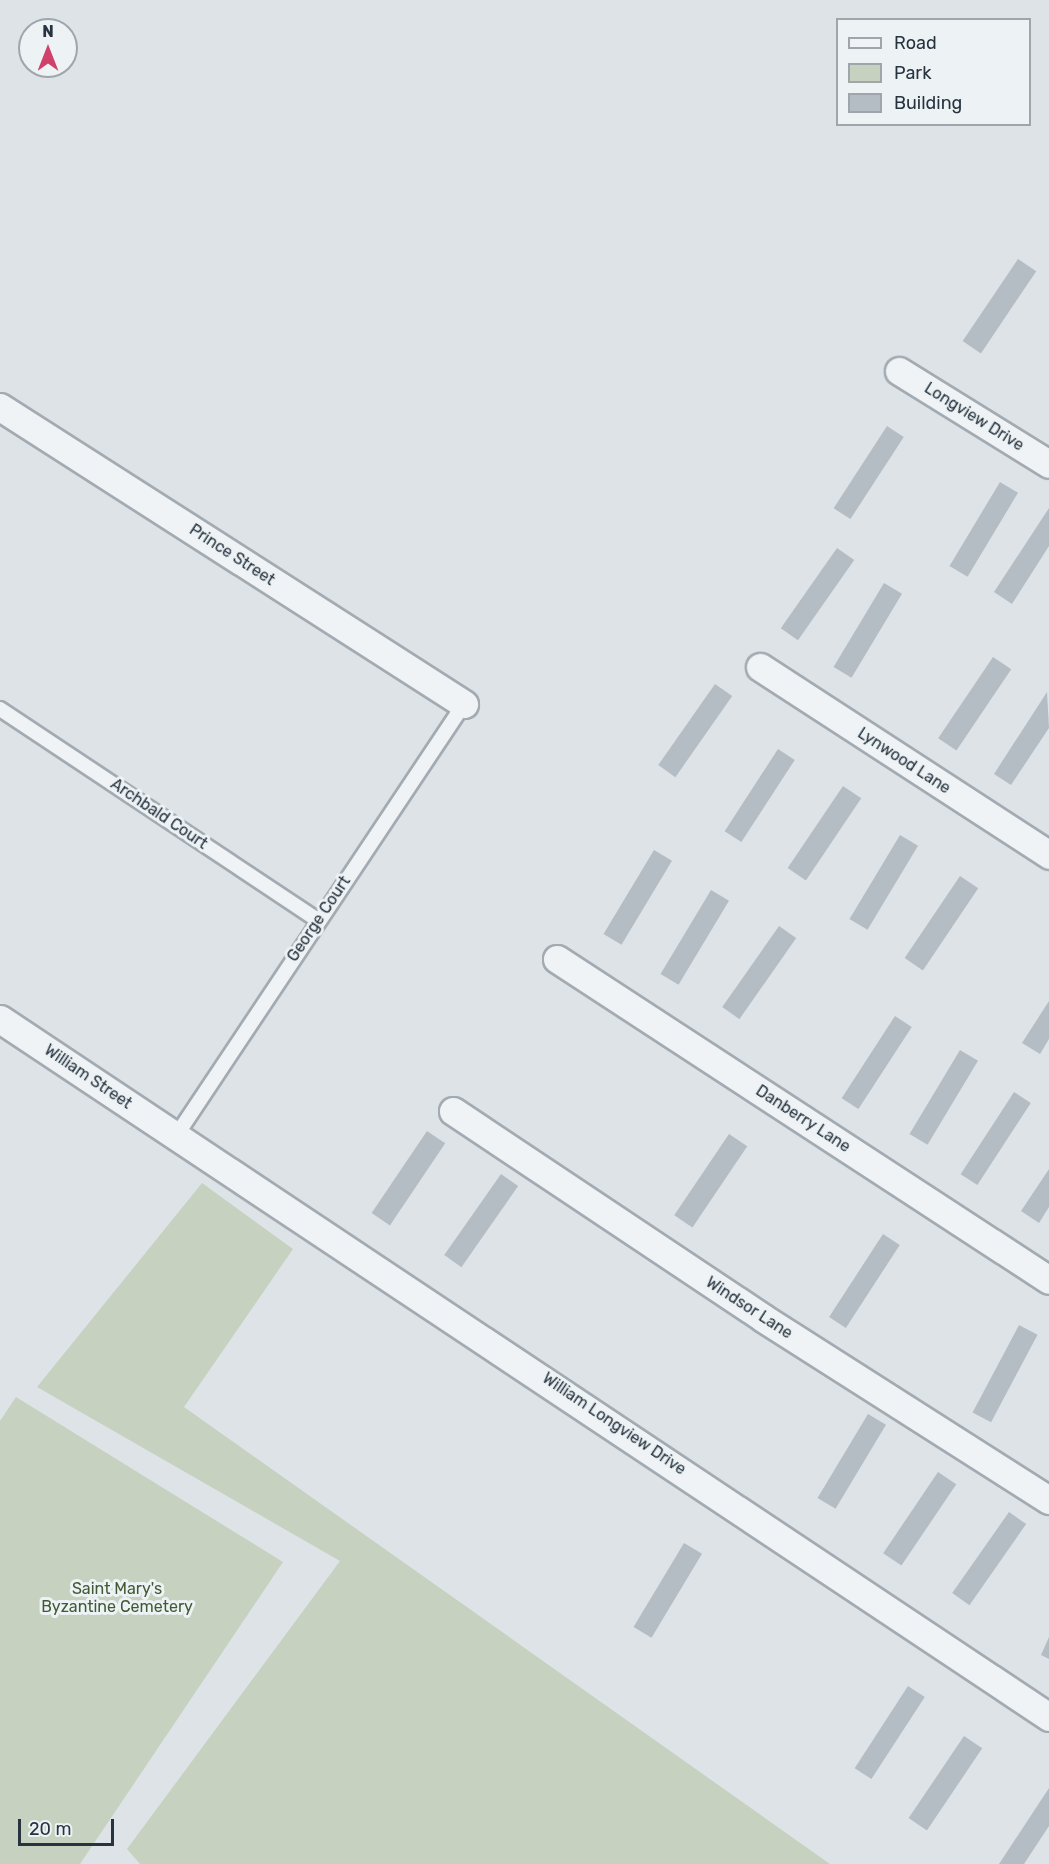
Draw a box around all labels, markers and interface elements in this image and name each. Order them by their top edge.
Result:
north arrow [18,18,78,78]
legend [836,18,1031,126]
text: N [42,22,54,41]
text: Road [894,32,937,54]
text: Park [894,62,931,84]
text: Building [894,92,962,114]
street label: Longview Drive [921,379,1027,455]
street label: Prince Street [186,520,278,590]
street label: Lynwood Lane [854,724,954,798]
street label: Archbald Court [107,775,211,853]
street label: George Court [283,873,355,965]
street label: William Street [41,1041,135,1113]
street label: Danberry Lane [752,1081,854,1157]
street label: Windsor Lane [702,1273,796,1343]
street label: William Longview Drive [538,1369,690,1479]
park label: Saint Mary's Byzantine Cemetery [41,1579,193,1617]
scale bar [21,1807,117,1845]
text: 20 m [29,1818,71,1840]

